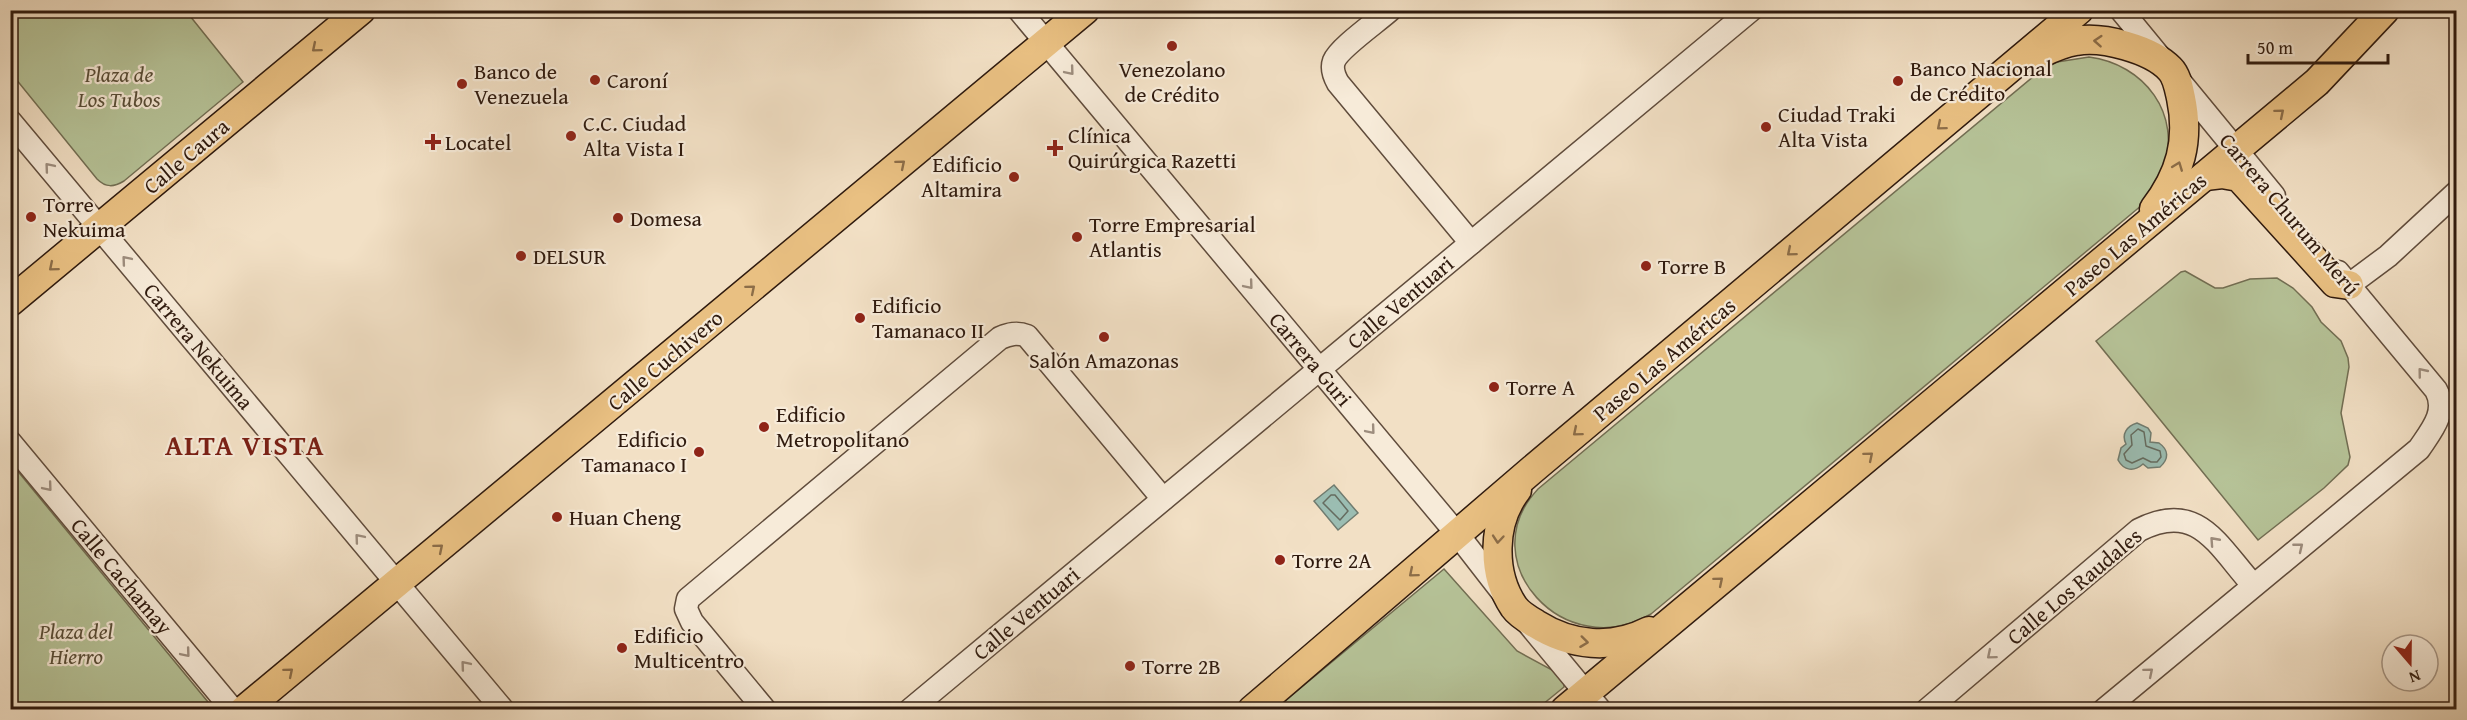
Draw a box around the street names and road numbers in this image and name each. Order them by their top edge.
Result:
street label: Calle Caura [136,110,236,201]
street label: Carrera Churum Merú [2212,126,2368,302]
street label: Paseo Las Américas [2057,165,2213,303]
street label: Calle Ventuari [1340,248,1460,356]
street label: Carrera Nekuima [136,276,262,417]
street label: Paseo Las Américas [1586,290,1742,428]
street label: Calle Cuchivero [600,302,730,418]
street label: Carrera Guri [1262,305,1360,413]
street label: Calle Cachamay [64,511,180,641]
street label: Calle Los Raudales [1999,520,2149,652]
street label: Calle Ventuari [966,559,1086,667]

